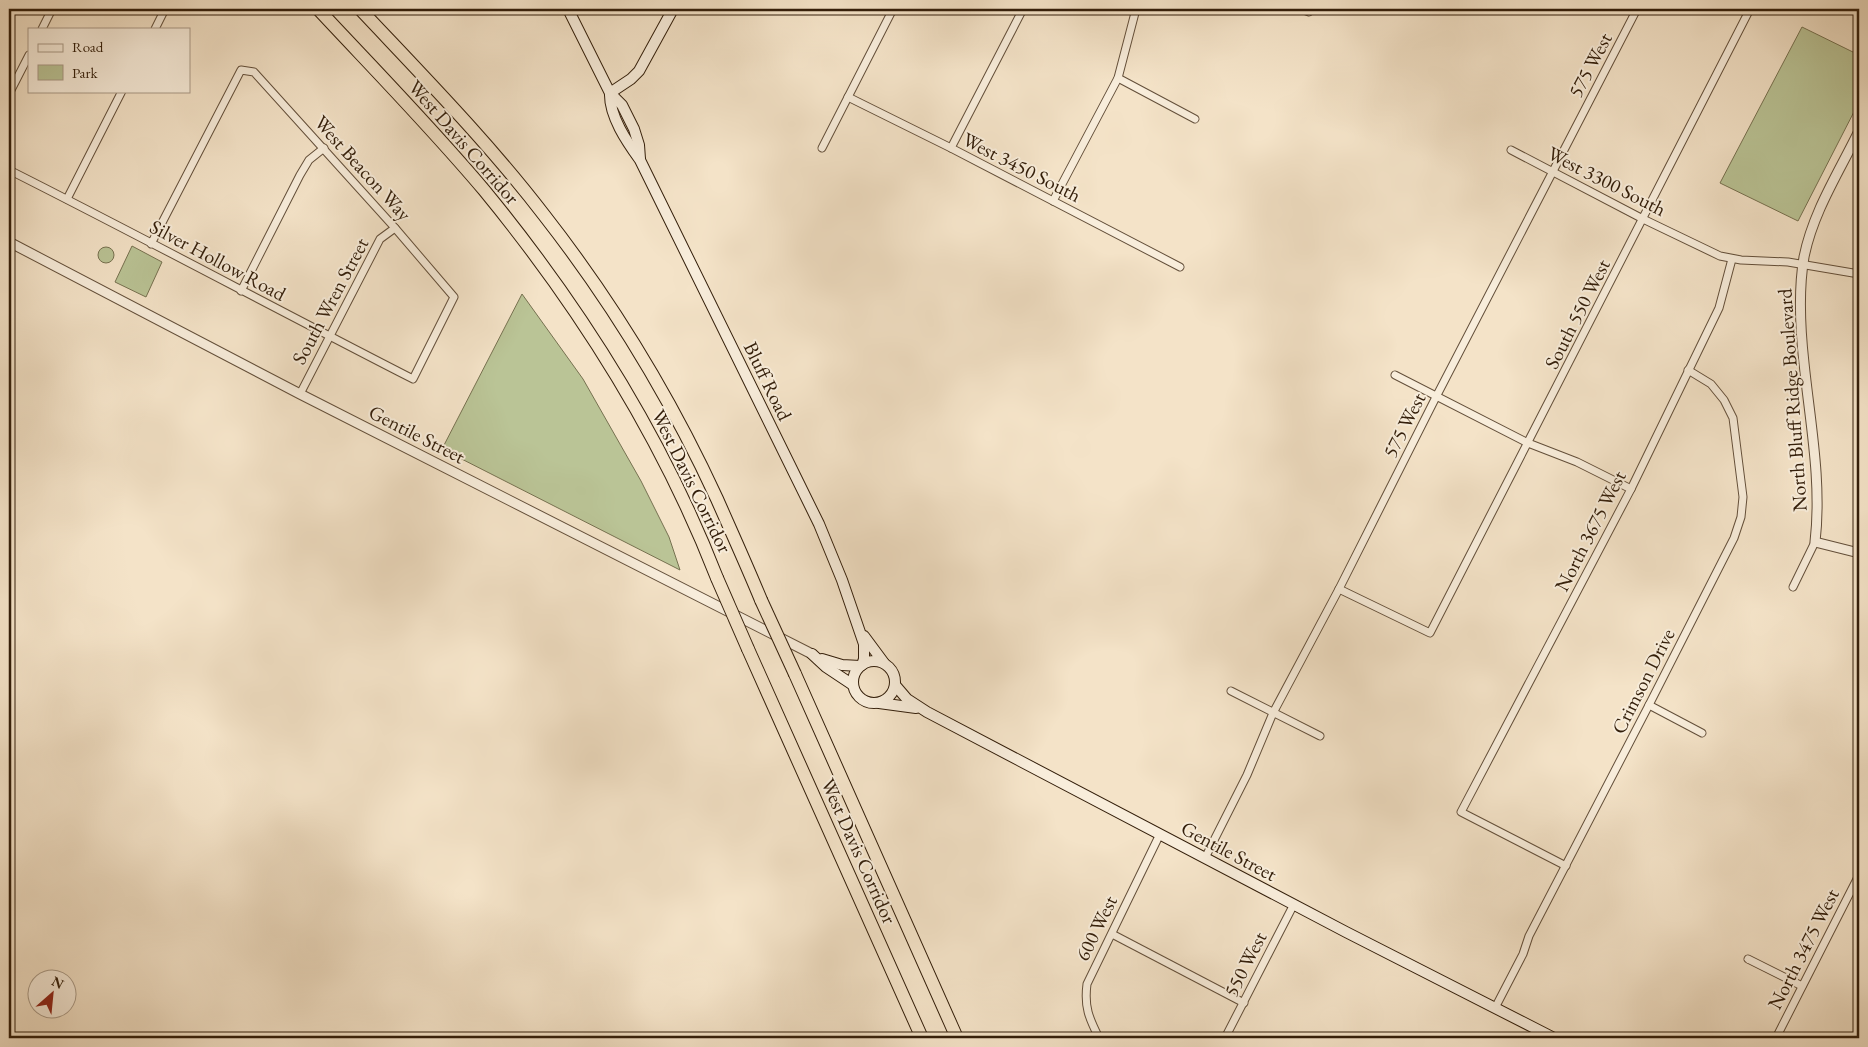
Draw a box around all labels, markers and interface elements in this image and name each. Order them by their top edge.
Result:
legend [28,28,190,92]
street label: 575 West [1562,28,1618,102]
text: Road [72,37,104,56]
text: Park [72,63,99,82]
street label: West Davis Corridor [403,74,525,210]
street label: West Beacon Way [309,110,417,226]
street label: West 3450 South [958,126,1086,208]
street label: West 3300 South [1543,140,1671,222]
street label: Silver Hollow Road [146,213,291,307]
street label: South Wren Street [286,233,375,369]
street label: South 550 West [1538,254,1616,373]
street label: North Bluff Ridge Boulevard [1771,287,1813,512]
street label: Bluff Road [738,337,799,425]
street label: 575 West [1377,387,1432,462]
street label: Gentile Street [364,399,470,470]
street label: West Davis Corridor [646,405,738,557]
street label: North 3675 West [1548,466,1632,596]
street label: Crimson Drive [1605,624,1681,738]
street label: West Davis Corridor [815,774,903,928]
street label: Gentile Street [1177,815,1282,887]
street label: North 3475 West [1761,884,1845,1014]
street label: 600 West [1069,890,1123,965]
street label: 550 West [1218,926,1273,1001]
north arrow [28,970,78,1020]
text: N [49,972,68,993]

